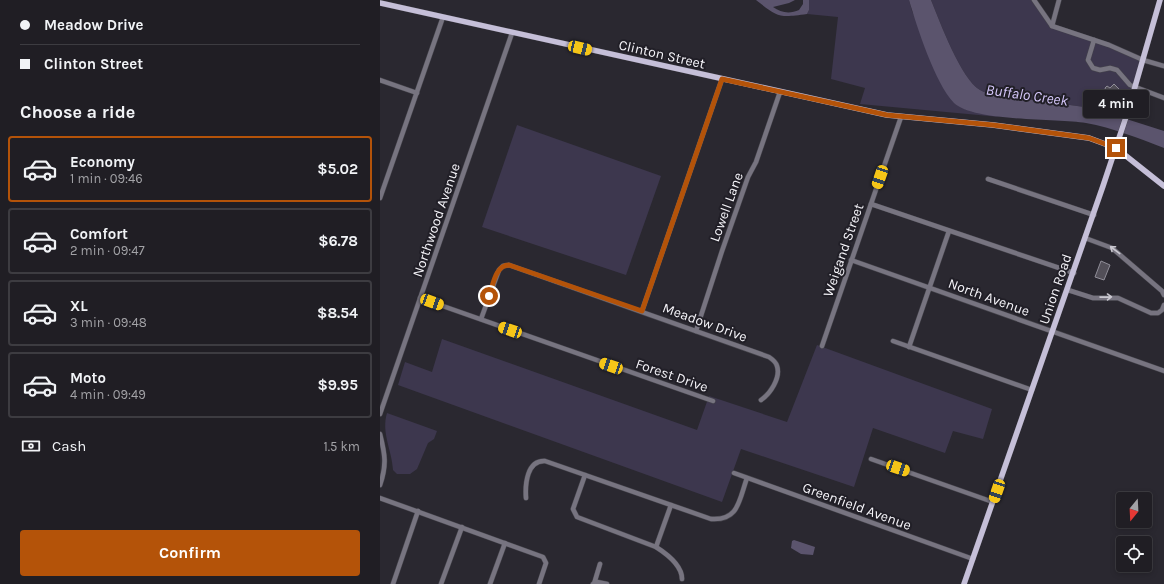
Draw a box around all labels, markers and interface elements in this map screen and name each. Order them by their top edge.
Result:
text: Meadow Drive [44,16,144,34]
street label: Clinton Street [617,36,707,73]
car [567,39,593,57]
text: Clinton Street [44,55,143,73]
water label: Buffalo Creek [985,80,1070,110]
callout: 4 min [1083,90,1149,118]
text: 4 min [1098,96,1134,111]
text: Choose a ride [20,101,135,123]
route end [1107,139,1125,157]
icon: car [22,151,58,187]
text: Economy [70,153,135,171]
text: $5.02 [317,160,358,178]
street label: Northwood Avenue [409,161,464,279]
car [870,164,890,190]
street label: Lowell Lane [706,170,747,244]
text: 1 min · 09:46 [70,171,143,186]
street label: Weigand Street [820,201,867,299]
icon: car [22,223,58,259]
text: Comfort [70,225,128,243]
text: $6.78 [318,232,358,250]
text: 2 min · 09:47 [70,243,145,258]
one-way arrow [1109,246,1120,255]
street label: Union Road [1035,252,1075,327]
street label: North Avenue [946,275,1032,320]
route start [480,287,498,305]
car [419,292,445,312]
one-way arrow [1099,294,1112,301]
icon: car [22,295,58,331]
text: XL [70,297,88,315]
street label: Meadow Drive [660,299,749,346]
text: $8.54 [317,304,358,322]
text: 3 min · 09:48 [70,315,147,330]
car [497,320,523,340]
street label: Forest Drive [633,355,710,396]
car [598,356,624,376]
icon: car [22,367,58,403]
text: Moto [70,369,106,387]
text: $9.95 [317,376,358,394]
text: 4 min · 09:49 [70,387,146,402]
icon: cash [20,435,42,457]
text: Cash [52,437,86,455]
text: 1.5 km [323,439,360,454]
car [885,458,911,478]
car [987,478,1007,504]
street label: Greenfield Avenue [800,479,914,534]
north arrow [1116,492,1152,528]
map controls [1116,492,1152,572]
button: Confirm [20,530,360,576]
button: locate [1116,536,1152,572]

